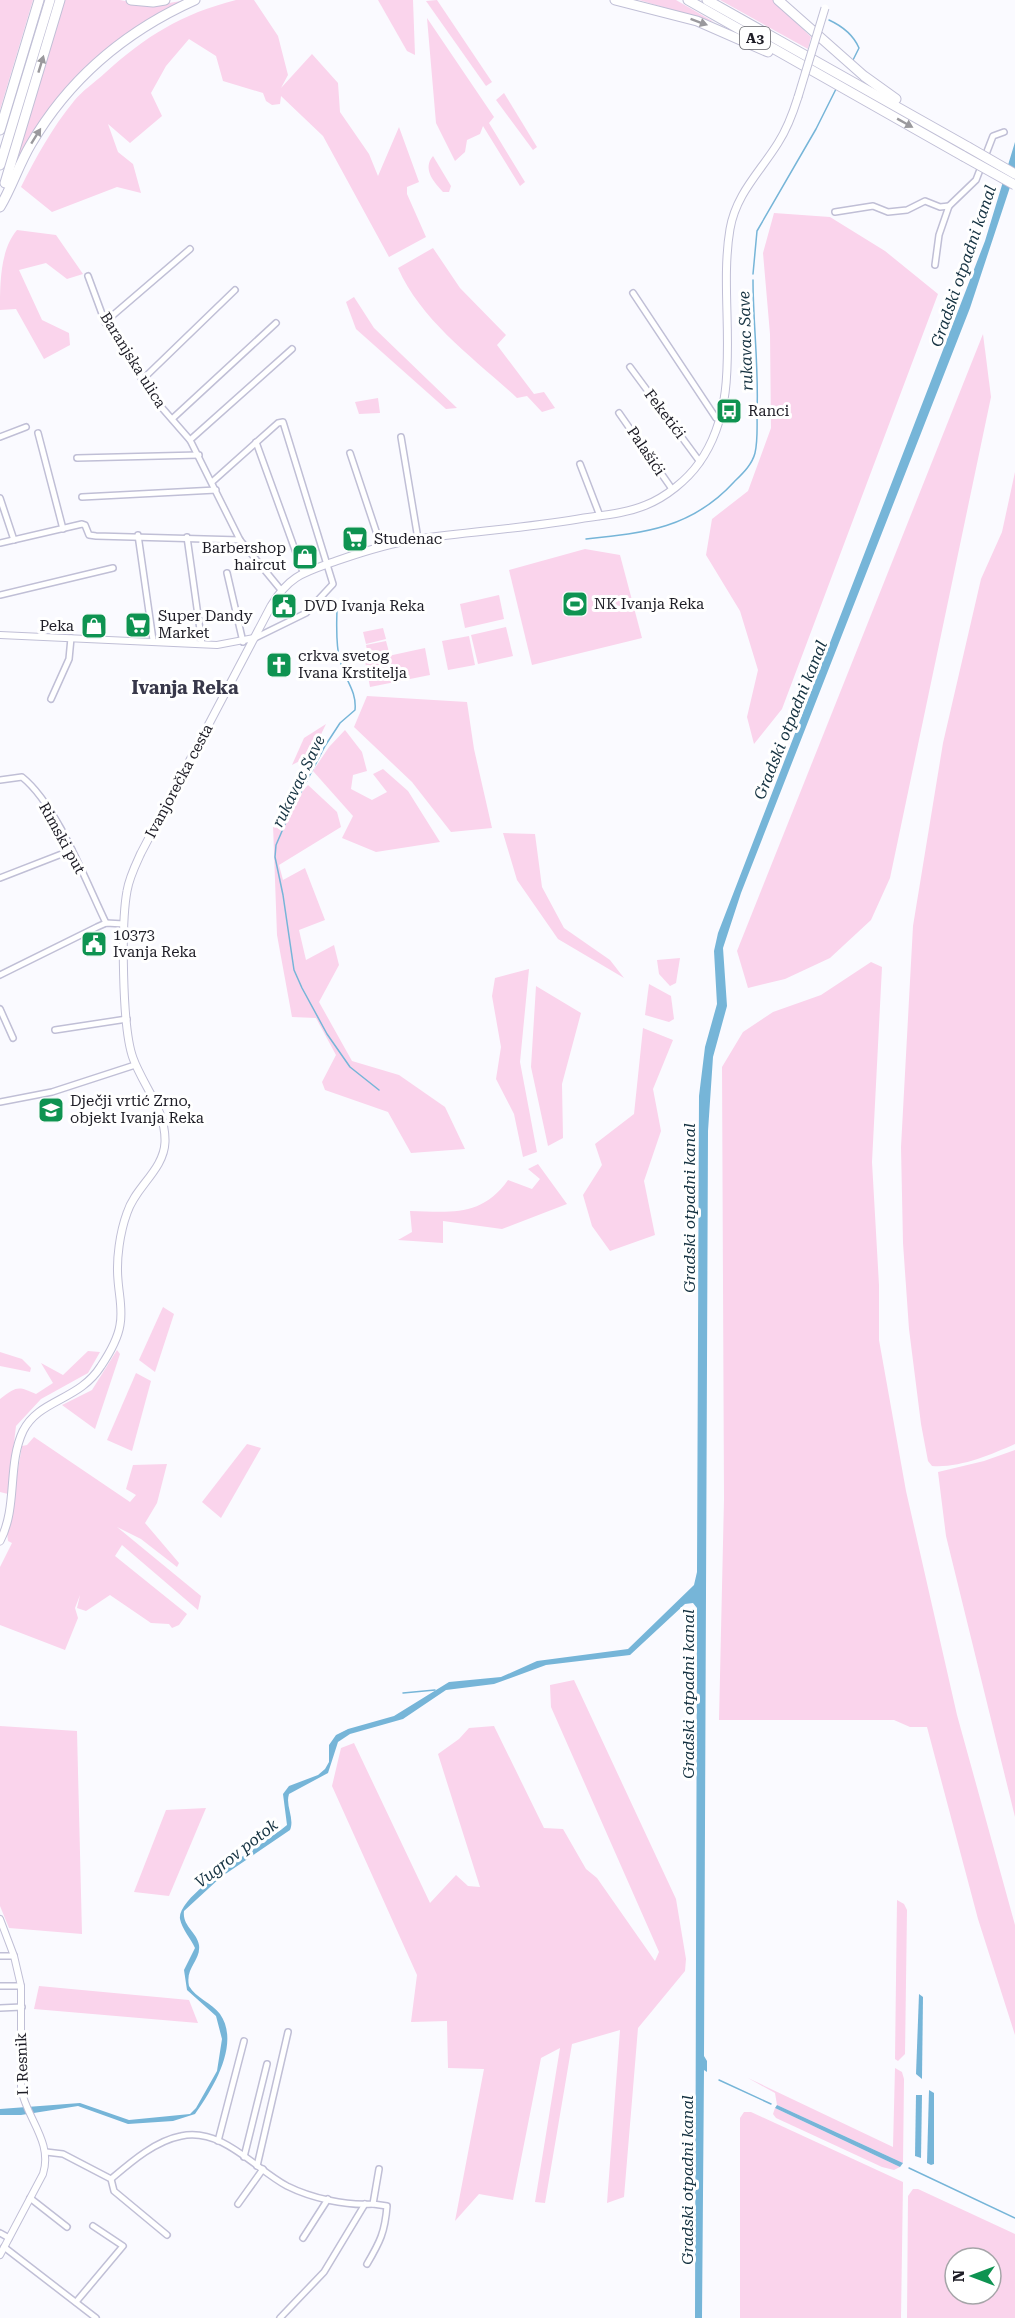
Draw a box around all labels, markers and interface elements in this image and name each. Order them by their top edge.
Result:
one-way arrow [690,18,708,28]
road number: A3 [740,27,770,49]
one-way arrow [37,54,46,72]
one-way arrow [896,118,913,128]
one-way arrow [30,128,41,144]
water label: Gradski otpadni kanal [927,183,1000,349]
water label: rukavac Save [734,291,757,391]
street label: Baranjska ulica [96,309,170,411]
street label: Feketići [641,386,690,442]
bus stop icon: Ranci [714,396,744,426]
place label: Ranci [748,402,789,420]
street label: Palašići [623,423,669,479]
supermarket icon: Studenac [340,524,370,554]
place label: Studenac [374,530,442,548]
place label: Barbershop haircut [202,539,286,574]
shop icon: Barbershop haircut [290,542,320,572]
sports icon: NK Ivanja Reka [560,589,590,619]
public building icon: DVD Ivanja Reka [269,591,299,621]
place label: NK Ivanja Reka [594,595,704,613]
place label: DVD Ivanja Reka [304,597,425,615]
place label: Super Dandy Market [158,607,253,642]
supermarket icon: Super Dandy Market [123,610,153,640]
shop icon: Peka [79,611,109,641]
place label: Peka [39,617,74,635]
water label: Gradski otpadni kanal [750,638,831,802]
place label: crkva svetog Ivana Krstitelja [298,647,407,682]
church icon: crkva svetog Ivana Krstitelja [264,650,294,680]
district label: Ivanja Reka [132,677,239,698]
street label: Ivanjorečka cesta [141,721,217,841]
water label: rukavac Save [268,732,329,830]
street label: Rimski put [35,799,89,877]
place label: 10373 Ivanja Reka [113,926,196,961]
public building icon: 10373 Ivanja Reka [79,929,109,959]
place label: Dječji vrtić Zrno, objekt Ivanja Reka [70,1092,204,1127]
school or university icon: Dječji vrtić Zrno, objekt Ivanja Reka [36,1095,66,1125]
water label: Gradski otpadni kanal [680,1123,699,1293]
water label: Gradski otpadni kanal [679,1609,698,1779]
water label: Vugrov potok [191,1815,282,1892]
street label: I. Resnik [12,2032,32,2096]
water label: Gradski otpadni kanal [678,2095,697,2265]
north arrow [943,2246,1003,2306]
text: N [949,2270,968,2282]

